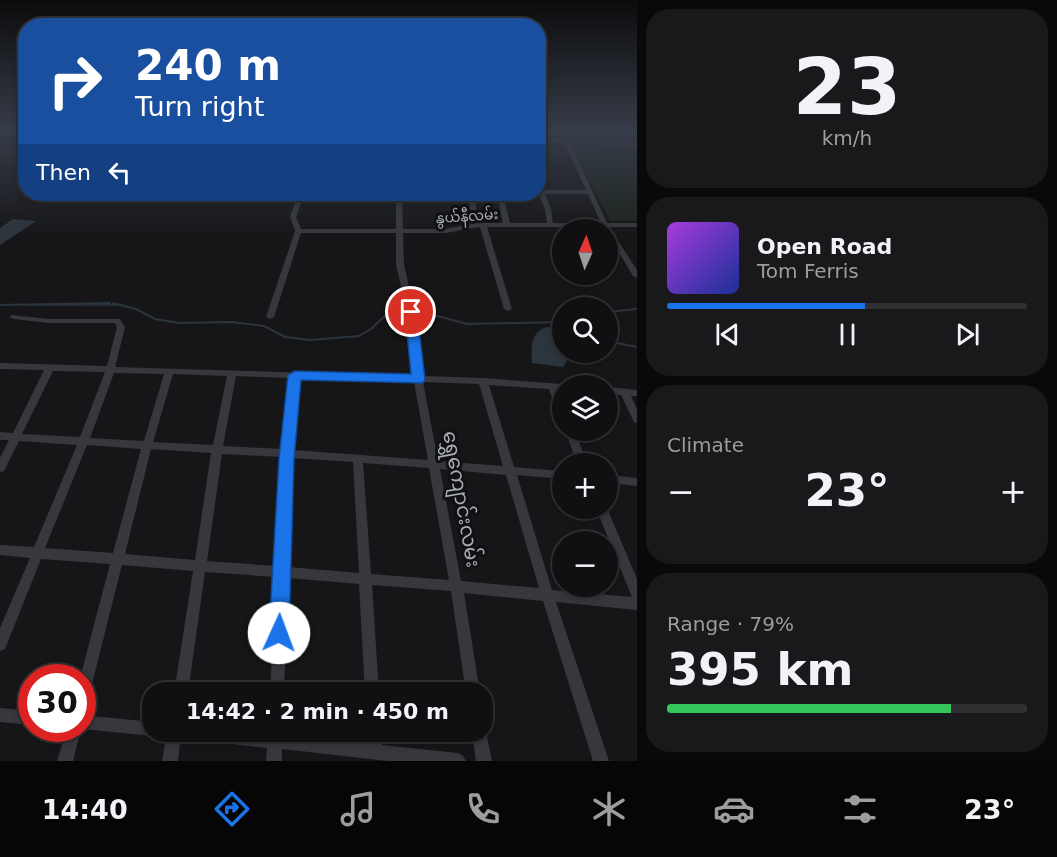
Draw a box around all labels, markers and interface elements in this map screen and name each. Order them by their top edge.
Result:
text: 240 m [135,41,281,90]
icon: right [36,42,114,120]
text: 23 [793,42,901,132]
text: Turn right [135,91,264,122]
text: km/h [822,126,872,150]
icon: left [103,156,136,189]
text: Then [36,160,91,185]
street label: နွယ်နီလမ်း [435,204,499,230]
north arrow [552,219,618,285]
map controls [552,219,618,597]
text: Open Road [757,234,892,259]
text: Tom Ferris [757,259,859,283]
pin [385,286,436,337]
icon: arrive [394,295,427,328]
button: search [552,297,618,363]
icon: previous [711,318,744,351]
icon: pause [831,318,864,351]
icon: next [951,318,984,351]
button: layers [552,375,618,441]
street label: ရွှေကျောင်းလမ်း [434,429,488,570]
text: Climate [667,433,744,457]
button: + [552,453,618,519]
text: 23° [804,464,890,517]
text: − [667,472,695,511]
text: + [999,472,1027,511]
button: − [552,531,618,597]
position arrow [247,601,311,665]
text: Range · 79% [667,612,794,636]
text: 395 km [667,643,853,696]
speed limit sign: 30 [18,664,96,742]
text: 14:42 · 2 min · 450 m [186,699,449,724]
icon: directions [211,788,253,830]
icon: music [337,788,379,830]
icon: phone [462,788,504,830]
icon: climate [588,788,630,830]
icon: car [713,788,755,830]
icon: filters [839,788,881,830]
text: 14:40 [42,794,128,825]
text: 23° [964,794,1015,825]

